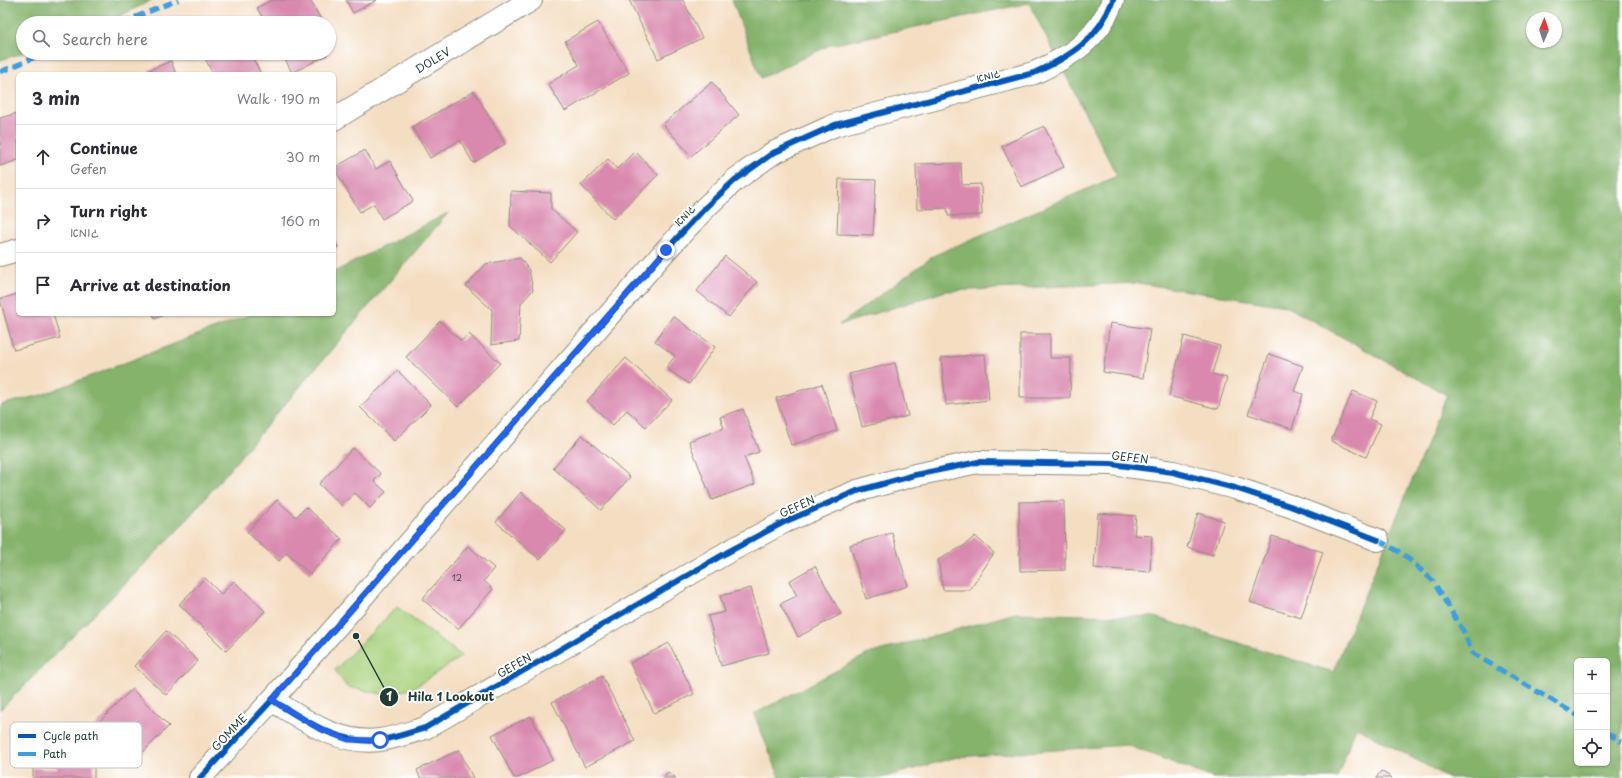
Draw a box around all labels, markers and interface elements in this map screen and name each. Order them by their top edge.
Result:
north arrow [1526,12,1562,48]
search box [16,16,336,60]
icon: search [30,27,52,49]
text: Search here [62,27,148,50]
street label: DOLEV [411,42,454,77]
street label: גומא [974,64,1002,86]
text: 3 min [32,85,80,111]
text: Walk · 190 m [237,89,320,108]
text: Continue [70,136,138,159]
icon: ahead [32,146,54,168]
text: 30 m [286,147,320,166]
text: Gefen [70,159,107,178]
text: Turn right [70,199,147,222]
street label: גומא [669,200,699,230]
icon: right [32,210,54,232]
text: 160 m [281,211,320,230]
text: גומא [70,222,99,241]
route end [657,241,675,259]
text: Arrive at destination [70,273,231,296]
icon: arrive [32,274,54,296]
street label: GEFEN [1110,446,1150,468]
street label: GEFEN [777,491,817,521]
house number: 12 [452,570,462,584]
street label: GEFEN [494,648,534,682]
map controls [1574,658,1610,766]
button: + [1574,658,1610,694]
callout: Hila 1 Lookout [379,685,503,709]
text: 1 [386,687,392,705]
text: Hila 1 Lookout [408,687,495,705]
button: − [1574,694,1610,730]
street label: GOMME [207,710,251,754]
legend [10,722,142,768]
text: Cycle path [43,727,98,744]
button: locate [1574,730,1610,766]
route start [371,731,389,749]
text: Path [43,745,67,762]

